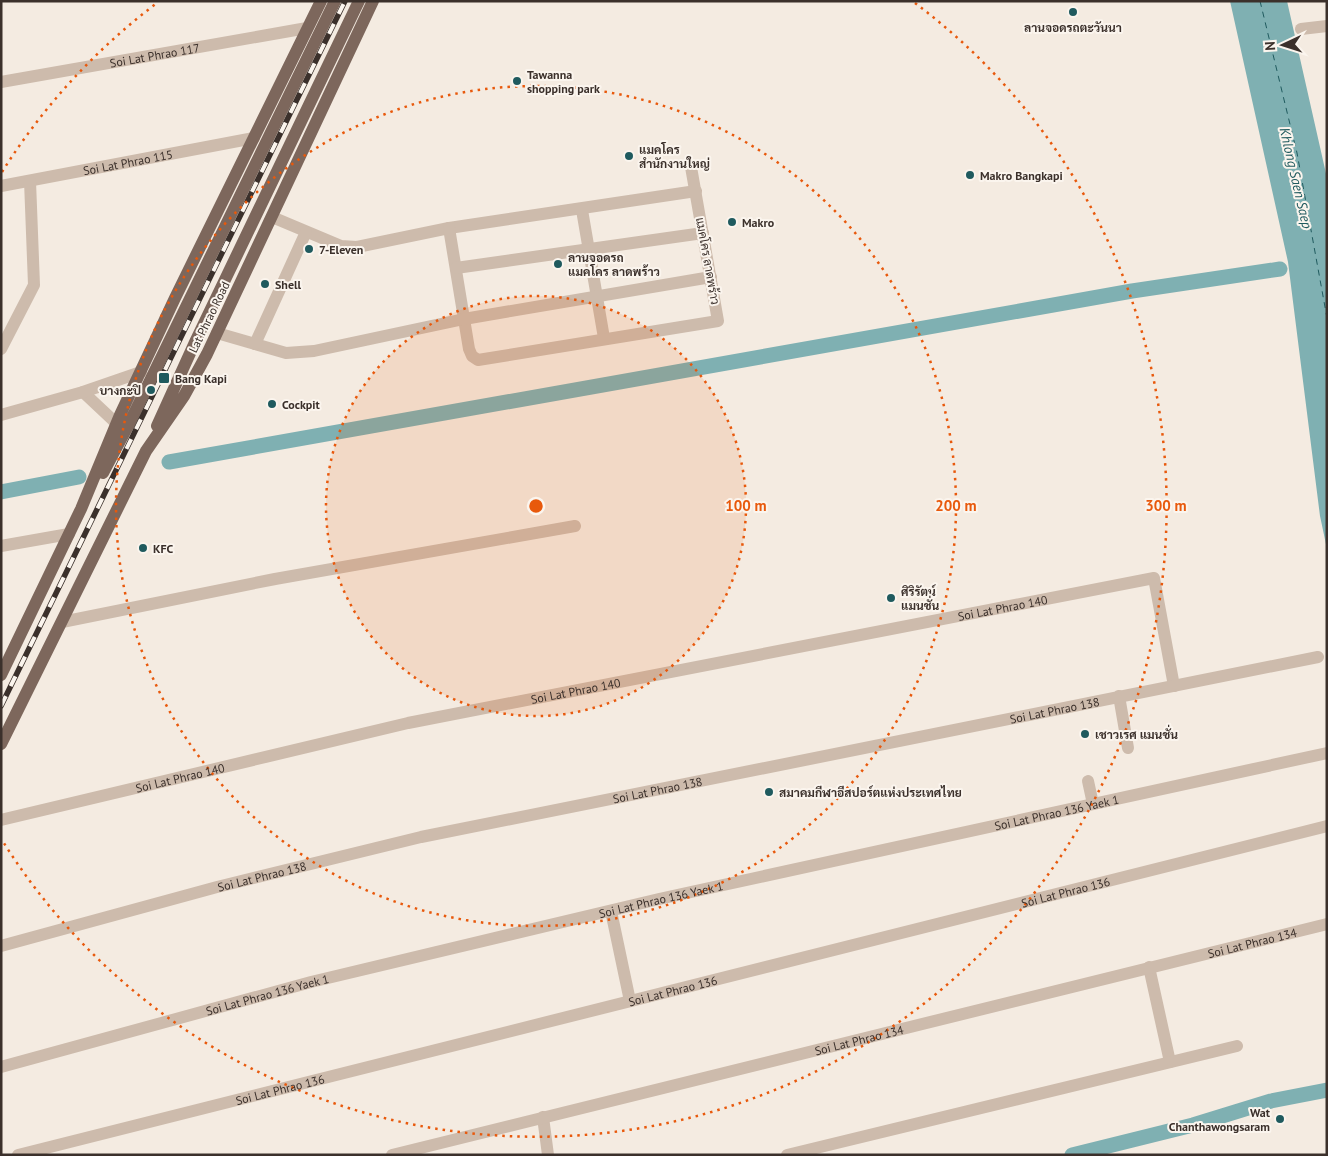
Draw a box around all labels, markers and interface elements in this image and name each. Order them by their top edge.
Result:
marker: ลานจอดรถตะวันนา [1067,6,1079,18]
place label: ลานจอดรถตะวันนา [1024,20,1122,35]
north arrow [1258,20,1308,70]
street label: Soi Lat Phrao 117 [108,40,201,70]
text: N [1261,41,1279,51]
place label: Tawanna shopping park [527,67,600,96]
marker: Tawanna shopping park [511,75,523,87]
water label: Khlong Saen Saep [1276,126,1316,230]
place label: แมคโคร สำนักงานใหญ่ [639,142,710,171]
street label: Soi Lat Phrao 115 [82,146,174,178]
marker: แมคโคร สำนักงานใหญ่ [623,150,635,162]
place label: Makro Bangkapi [980,168,1063,183]
marker: Makro Bangkapi [964,169,976,181]
place label: Makro [742,215,775,230]
street label: แมคโคร ลาดพร้าว [693,216,723,306]
marker: Makro [726,216,738,228]
place label: 7-Eleven [319,242,363,257]
marker: 7-Eleven [303,243,315,255]
place label: ลานจอดรถ แมคโคร ลาดพร้าว [568,250,660,279]
marker: ลานจอดรถ แมคโคร ลาดพร้าว [552,258,564,270]
place label: Shell [275,277,302,292]
marker: Shell [259,278,271,290]
street label: Lat Phrao Road [185,279,233,355]
marker: Bang Kapi [157,371,171,385]
place label: Bang Kapi [175,371,227,386]
place label: บางกะปิ [100,383,141,398]
marker: บางกะปิ [145,384,157,396]
place label: Cockpit [282,397,321,412]
marker: Cockpit [266,398,278,410]
text: 100 m [725,496,767,515]
text: 200 m [935,496,977,515]
text: 300 m [1145,496,1187,515]
centre of rings [527,497,545,515]
place label: KFC [153,541,174,556]
marker: KFC [137,542,149,554]
place label: ศิริรัตน์ แมนชั่น [901,584,940,613]
street label: Soi Lat Phrao 140 [956,591,1049,624]
marker: ศิริรัตน์ แมนชั่น [885,592,897,604]
street label: Soi Lat Phrao 140 [529,674,622,707]
street label: Soi Lat Phrao 138 [1008,694,1101,726]
place label: เชาวเรศ แมนชั่น [1095,724,1178,742]
marker: เชาวเรศ แมนชั่น [1079,728,1091,740]
street label: Soi Lat Phrao 140 [134,759,226,795]
street label: Soi Lat Phrao 138 [611,773,703,806]
place label: สมาคมกีฬาอีสปอร์ตแห่งประเทศไทย [779,785,962,800]
marker: สมาคมกีฬาอีสปอร์ตแห่งประเทศไทย [763,786,775,798]
street label: Soi Lat Phrao 136 Yaek 1 [993,791,1120,833]
street label: Soi Lat Phrao 138 [216,858,308,894]
street label: Soi Lat Phrao 136 [1019,873,1111,910]
street label: Soi Lat Phrao 136 Yaek 1 [597,878,724,921]
street label: Soi Lat Phrao 134 [1206,924,1299,961]
street label: Soi Lat Phrao 136 Yaek 1 [204,971,330,1018]
street label: Soi Lat Phrao 136 [627,972,719,1009]
street label: Soi Lat Phrao 134 [813,1021,905,1058]
street label: Soi Lat Phrao 136 [234,1071,326,1108]
place label: Wat Chanthawongsaram [1169,1105,1271,1134]
marker: Wat Chanthawongsaram [1274,1113,1286,1125]

